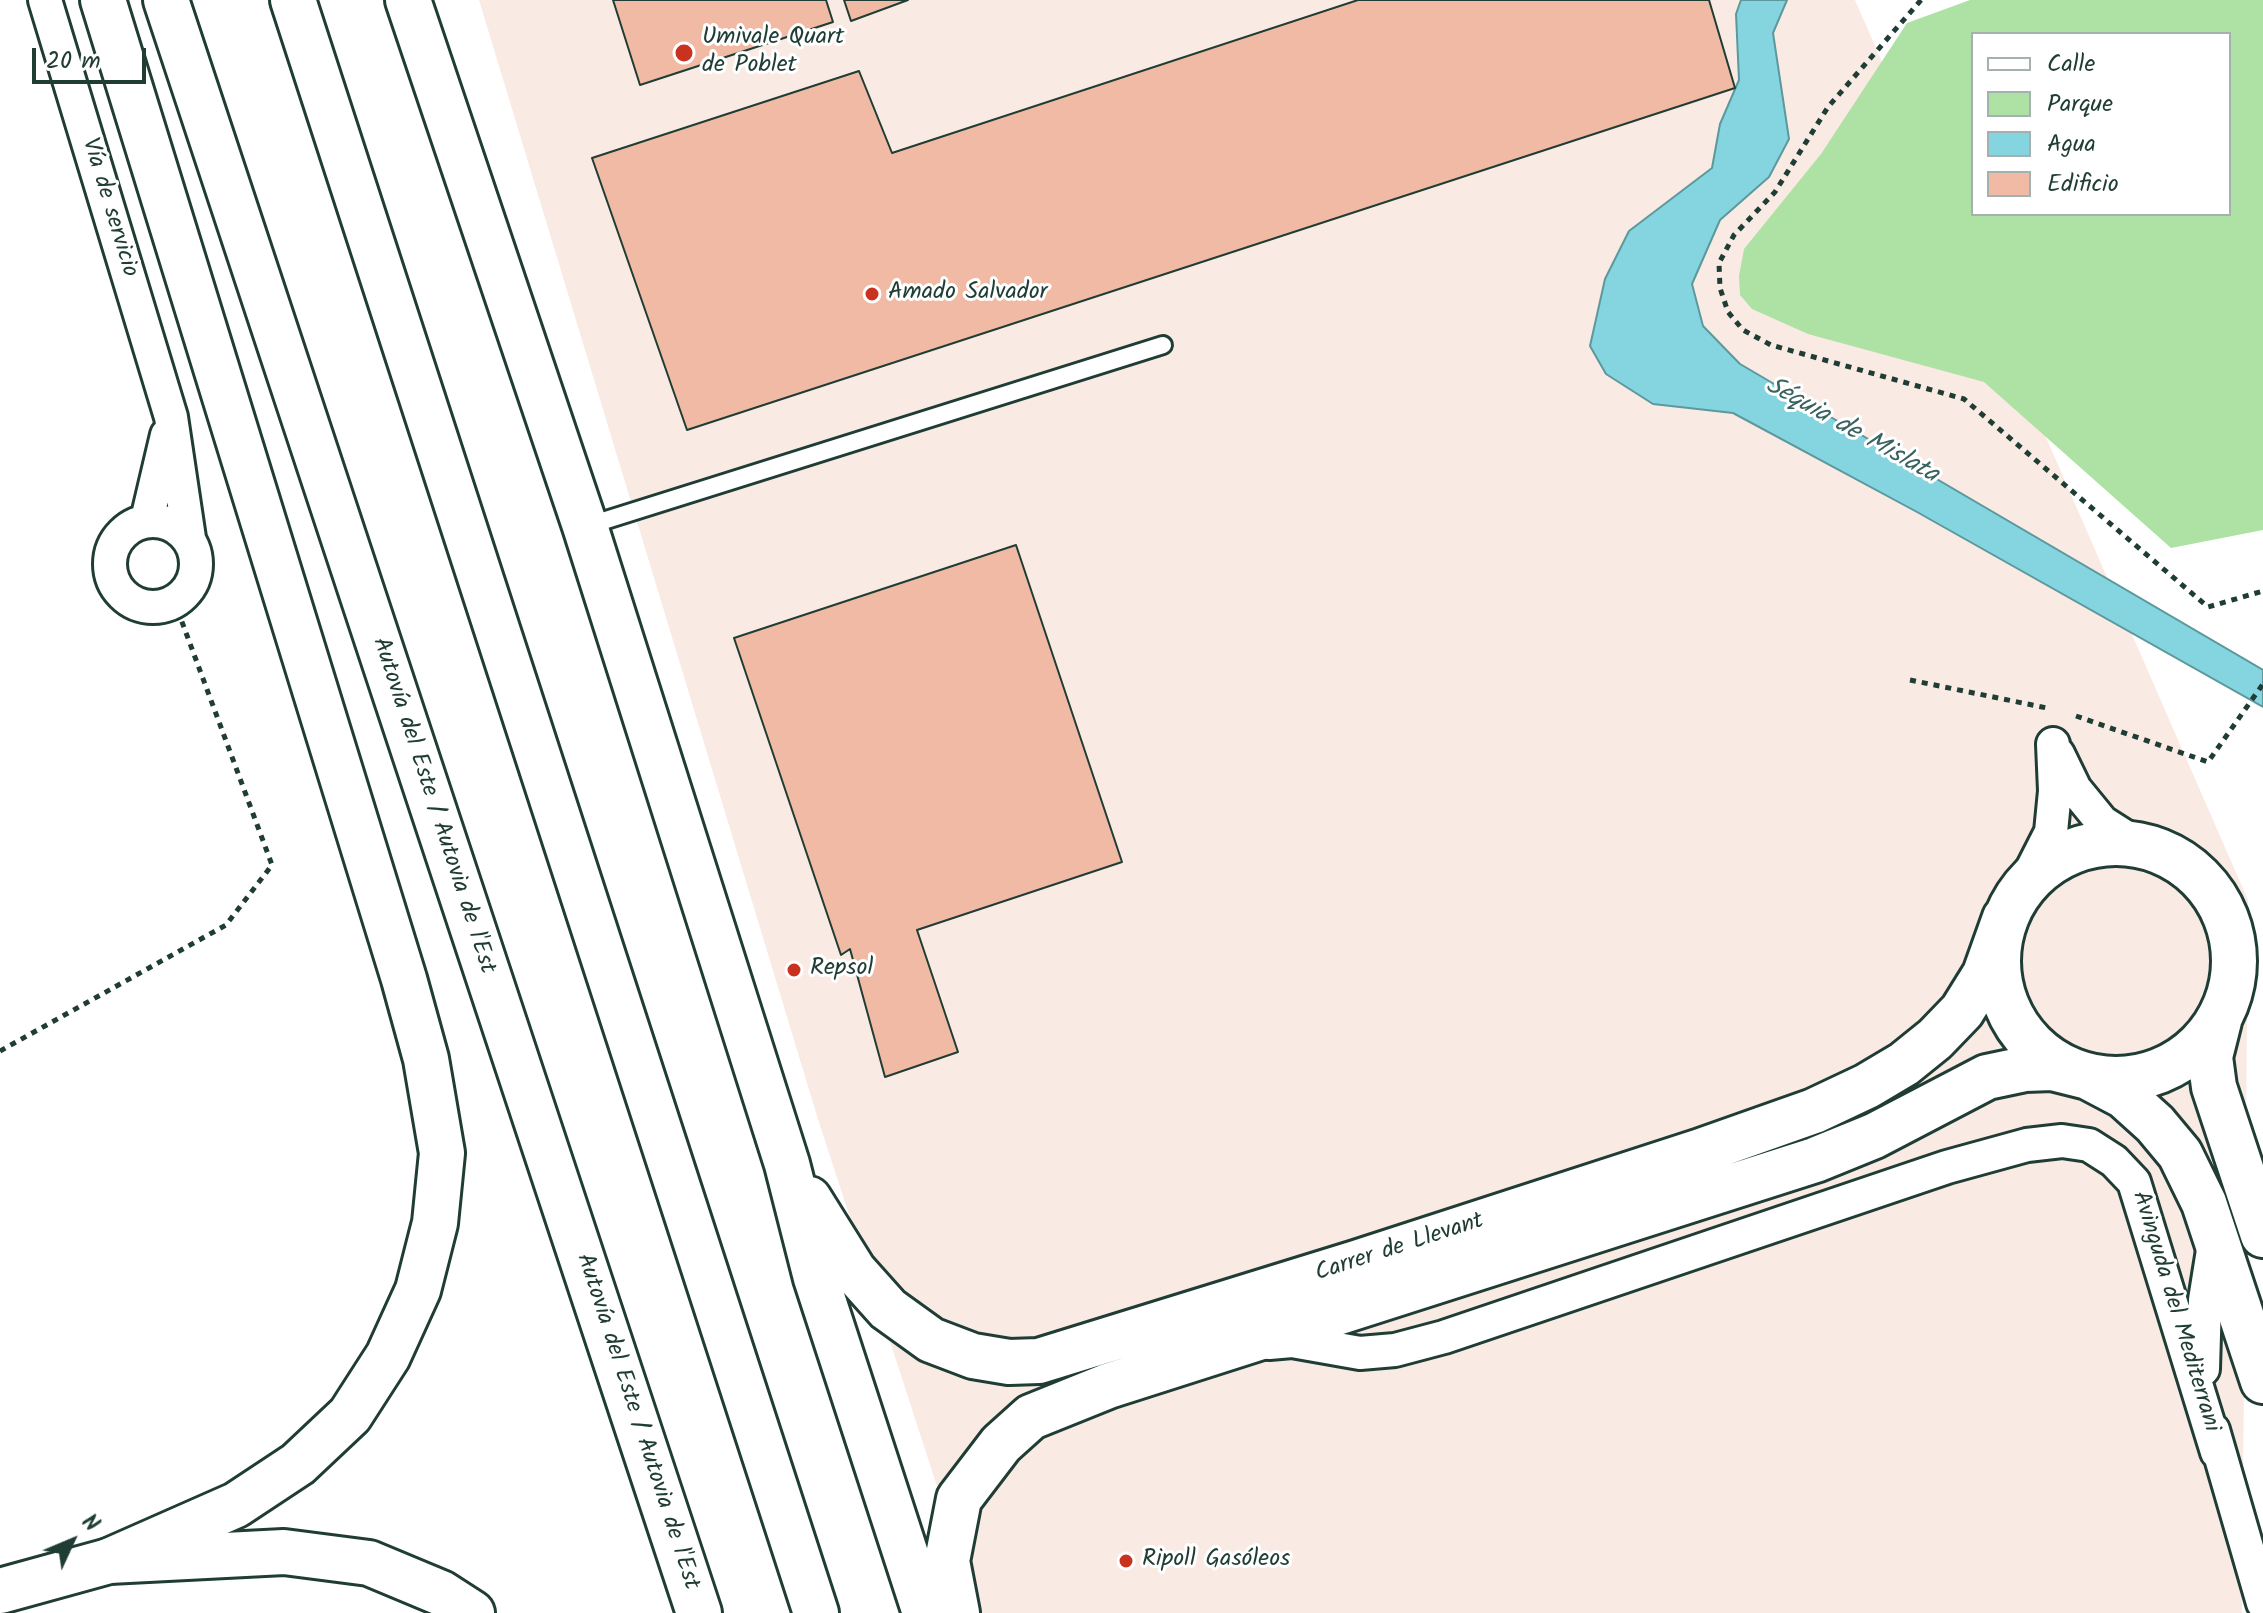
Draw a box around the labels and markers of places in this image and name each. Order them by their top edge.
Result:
place label: Umivale Quart de Poblet [702,25,844,81]
marker: Umivale Quart de Poblet [673,42,695,64]
place label: Amado Salvador [888,280,1047,308]
marker: Amado Salvador [863,285,881,303]
place label: Repsol [810,956,873,984]
marker: Repsol [785,961,803,979]
place label: Ripoll Gasóleos [1142,1547,1290,1575]
marker: Ripoll Gasóleos [1117,1552,1135,1570]

